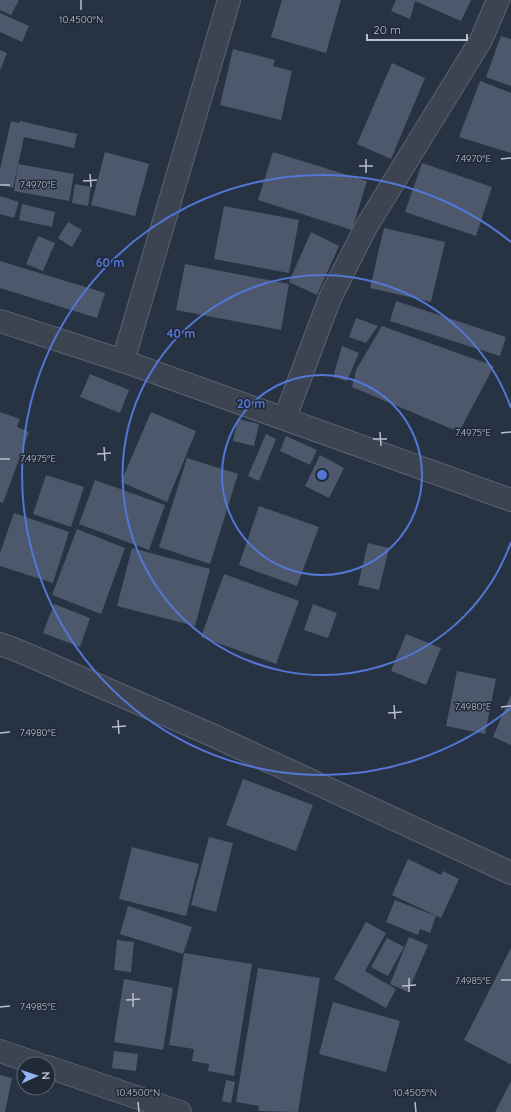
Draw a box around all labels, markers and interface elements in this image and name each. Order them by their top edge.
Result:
text: 10.4500°N [59,13,103,26]
scale bar [367,16,467,42]
text: 20 m [373,22,401,37]
text: 7.4970°E [455,152,492,165]
text: 7.4970°E [20,178,57,191]
text: 60 m [96,255,124,270]
text: 40 m [167,326,195,341]
text: 20 m [237,396,265,411]
text: 7.4975°E [455,426,491,439]
text: 7.4975°E [20,452,56,465]
centre of rings [315,468,329,482]
text: 7.4980°E [454,700,492,713]
text: 7.4980°E [19,726,57,739]
text: 7.4985°E [455,974,492,987]
text: 7.4985°E [20,1000,57,1013]
north arrow [16,1056,56,1096]
text: N [39,1071,53,1080]
text: 10.4500°N [116,1086,160,1099]
text: 10.4505°N [393,1086,437,1099]

